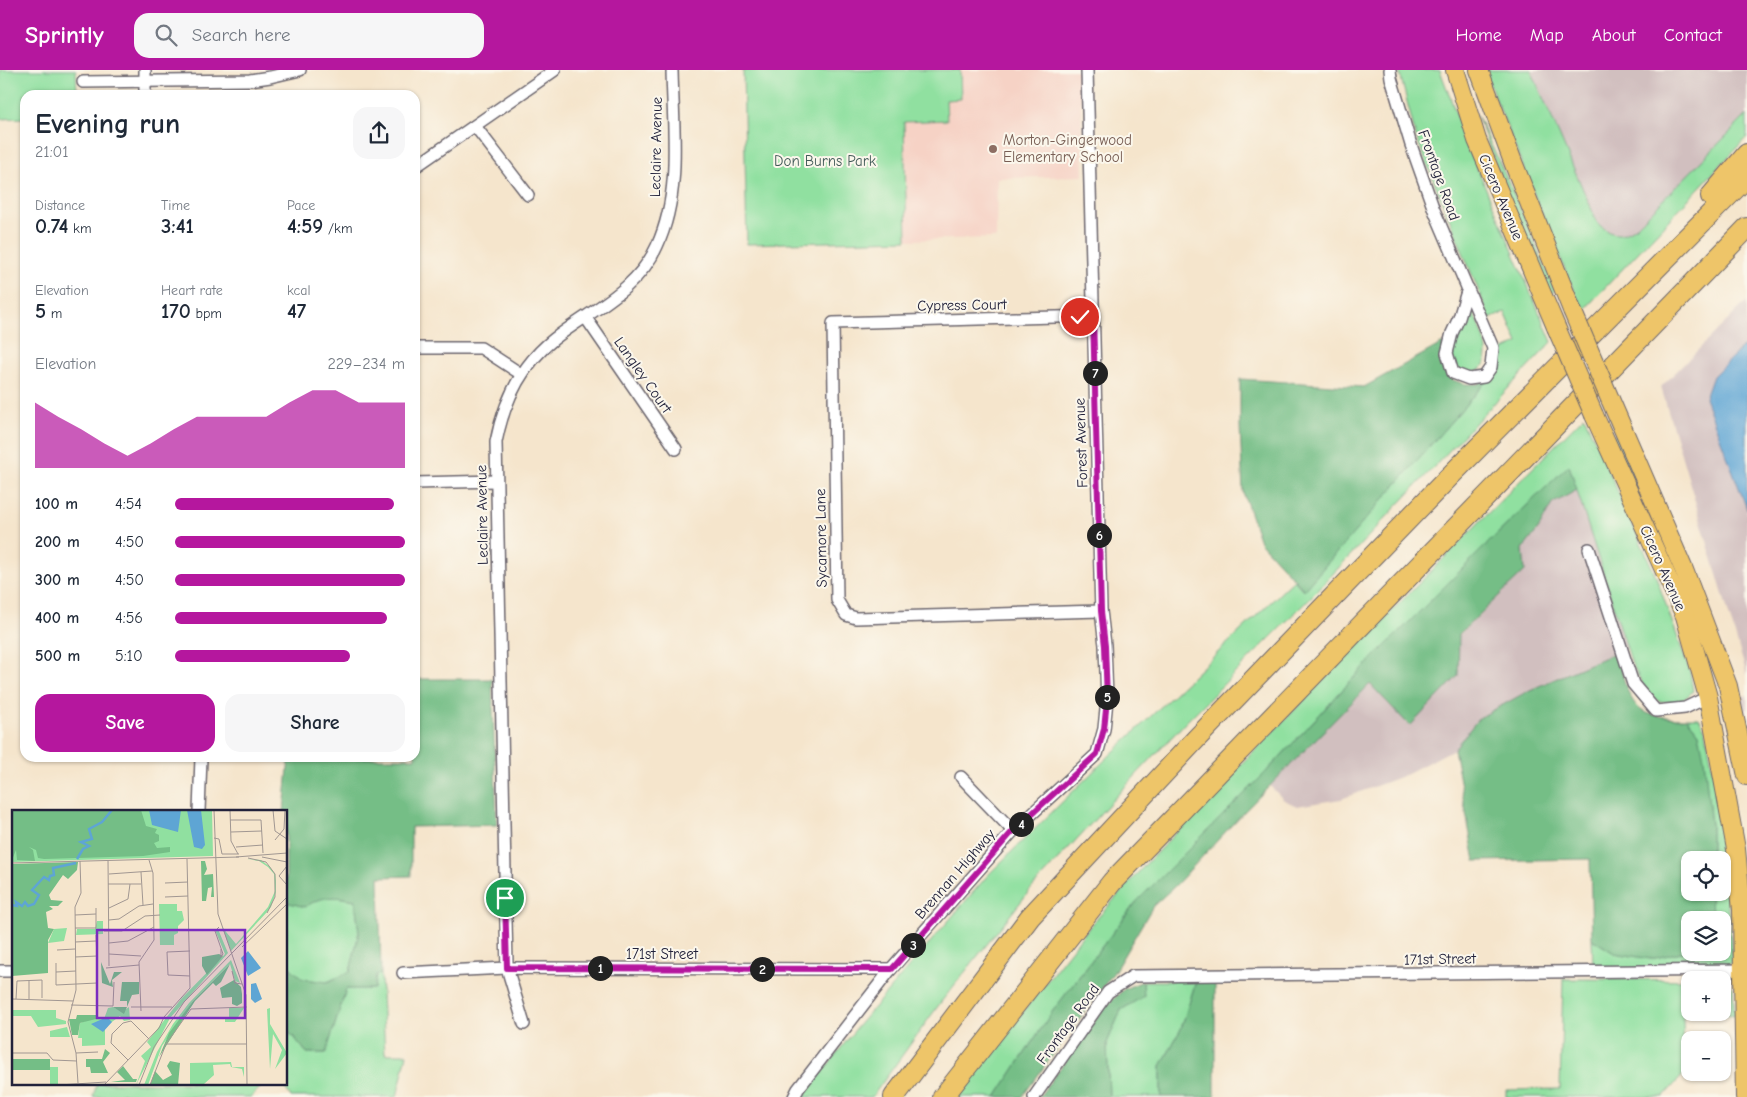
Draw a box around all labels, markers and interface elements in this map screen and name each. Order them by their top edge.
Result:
search box [134,13,484,58]
text: Sprintly [25,21,104,49]
icon: search [152,21,180,49]
text: Search here [192,24,291,46]
text: Home [1455,25,1502,46]
text: Map [1530,25,1564,46]
text: About [1592,25,1636,46]
text: Contact [1664,25,1722,46]
street label: Leclaire Avenue [646,96,666,197]
button: share [353,107,405,159]
text: Evening run [35,108,180,140]
street label: Frontage Road [1414,127,1464,223]
place label: Morton-Gingerwood Elementary School [1003,131,1132,166]
text: 21:01 [35,143,69,161]
marker: Morton-Gingerwood Elementary School [987,143,999,155]
street label: Cicero Avenue [1475,151,1527,243]
park label: Don Burns Park [774,152,877,170]
text: Distance [35,197,85,214]
text: Time [161,197,190,214]
text: Pace [287,197,315,214]
text: 0.74 [35,214,68,238]
text: 3:41 [161,214,194,238]
text: 4:59 [287,214,323,238]
text: km [68,220,91,237]
text: /km [323,220,352,237]
text: Elevation [35,282,89,299]
text: Heart rate [161,282,223,299]
text: kcal [287,282,311,299]
street label: Cypress Court [917,295,1008,315]
pin [1059,296,1101,338]
text: 5 [35,299,46,323]
text: 170 [161,299,191,323]
text: 47 [287,299,306,323]
icon: check [1066,303,1094,331]
text: m [46,305,62,322]
text: bpm [191,305,222,322]
street label: Langley Court [610,333,676,417]
text: Elevation [35,355,96,373]
text: 229–234 m [327,355,405,373]
pin: 7 [1082,360,1108,386]
text: 7 [1092,365,1099,382]
street label: Forest Avenue [1070,397,1092,488]
street label: Leclaire Avenue [472,464,492,565]
street label: Sycamore Lane [811,488,831,588]
text: 100 m [35,495,78,513]
text: 4:54 [115,495,142,513]
pin: 6 [1086,522,1112,548]
street label: Cicero Avenue [1636,522,1690,614]
text: 6 [1096,527,1103,544]
text: 200 m [35,533,80,551]
text: 4:50 [115,533,144,551]
text: 300 m [35,571,80,589]
text: 4:50 [115,571,144,589]
text: 400 m [35,609,79,627]
text: 4:56 [115,609,143,627]
text: 500 m [35,647,80,665]
text: 5:10 [115,647,143,665]
pin: 5 [1094,684,1120,710]
text: 5 [1104,689,1111,706]
button: Save [35,694,215,752]
button: Share [225,694,405,752]
inset map [12,810,288,1084]
pin: 4 [1008,812,1034,836]
text: 4 [1018,816,1025,833]
street label: Brennan Highway [911,825,999,923]
map controls [1681,851,1731,1081]
button: locate [1681,851,1731,901]
pin [484,877,526,919]
icon: arrive [491,884,519,912]
button: layers [1681,911,1731,961]
pin: 3 [900,932,926,958]
text: 3 [910,937,917,954]
street label: 171st Street [626,945,699,963]
street label: 171st Street [1404,949,1477,969]
pin: 1 [588,956,612,980]
pin: 2 [750,956,774,982]
text: 1 [598,960,603,977]
text: 2 [759,961,766,978]
button: + [1681,971,1731,1021]
street label: Frontage Road [1033,980,1103,1068]
button: − [1681,1031,1731,1081]

